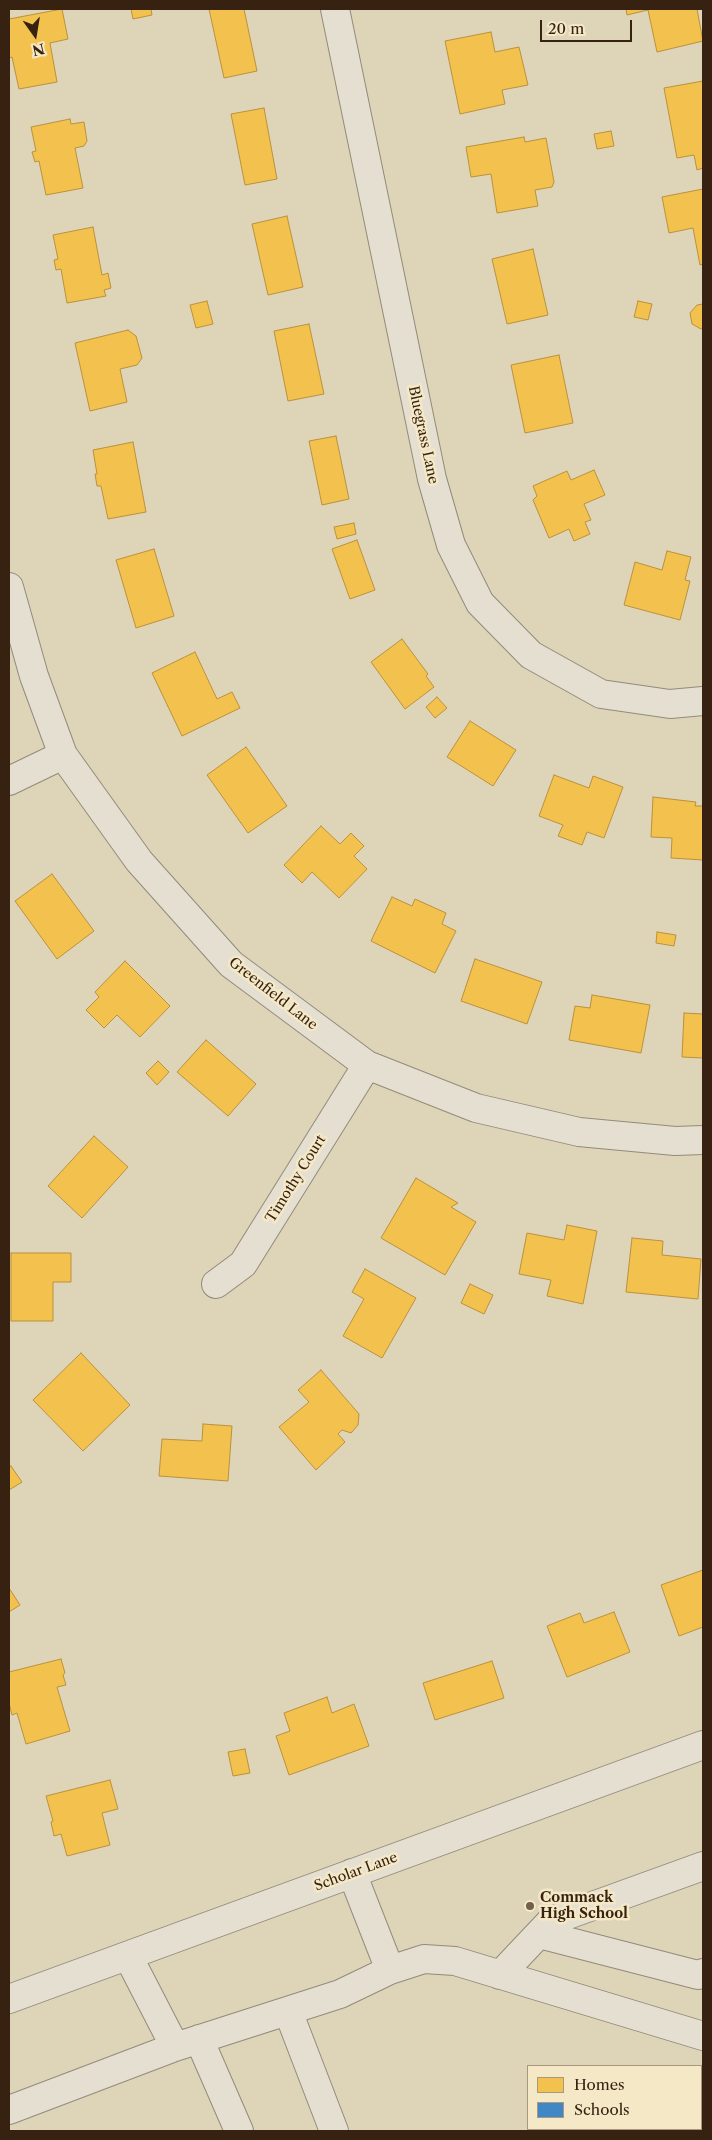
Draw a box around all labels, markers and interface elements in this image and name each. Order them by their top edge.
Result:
north arrow [10,10,60,60]
scale bar [542,10,634,42]
text: 20 m [548,19,584,38]
text: N [30,39,46,60]
street label: Bluegrass Lane [404,384,442,486]
street label: Greenfield Lane [225,954,321,1034]
street label: Timothy Court [262,1132,330,1226]
street label: Scholar Lane [312,1849,400,1895]
place label: Commack High School [540,1890,628,1922]
marker: Commack High School [524,1900,536,1912]
legend [527,2065,702,2130]
text: Homes [574,2075,625,2094]
text: Schools [574,2100,630,2119]

